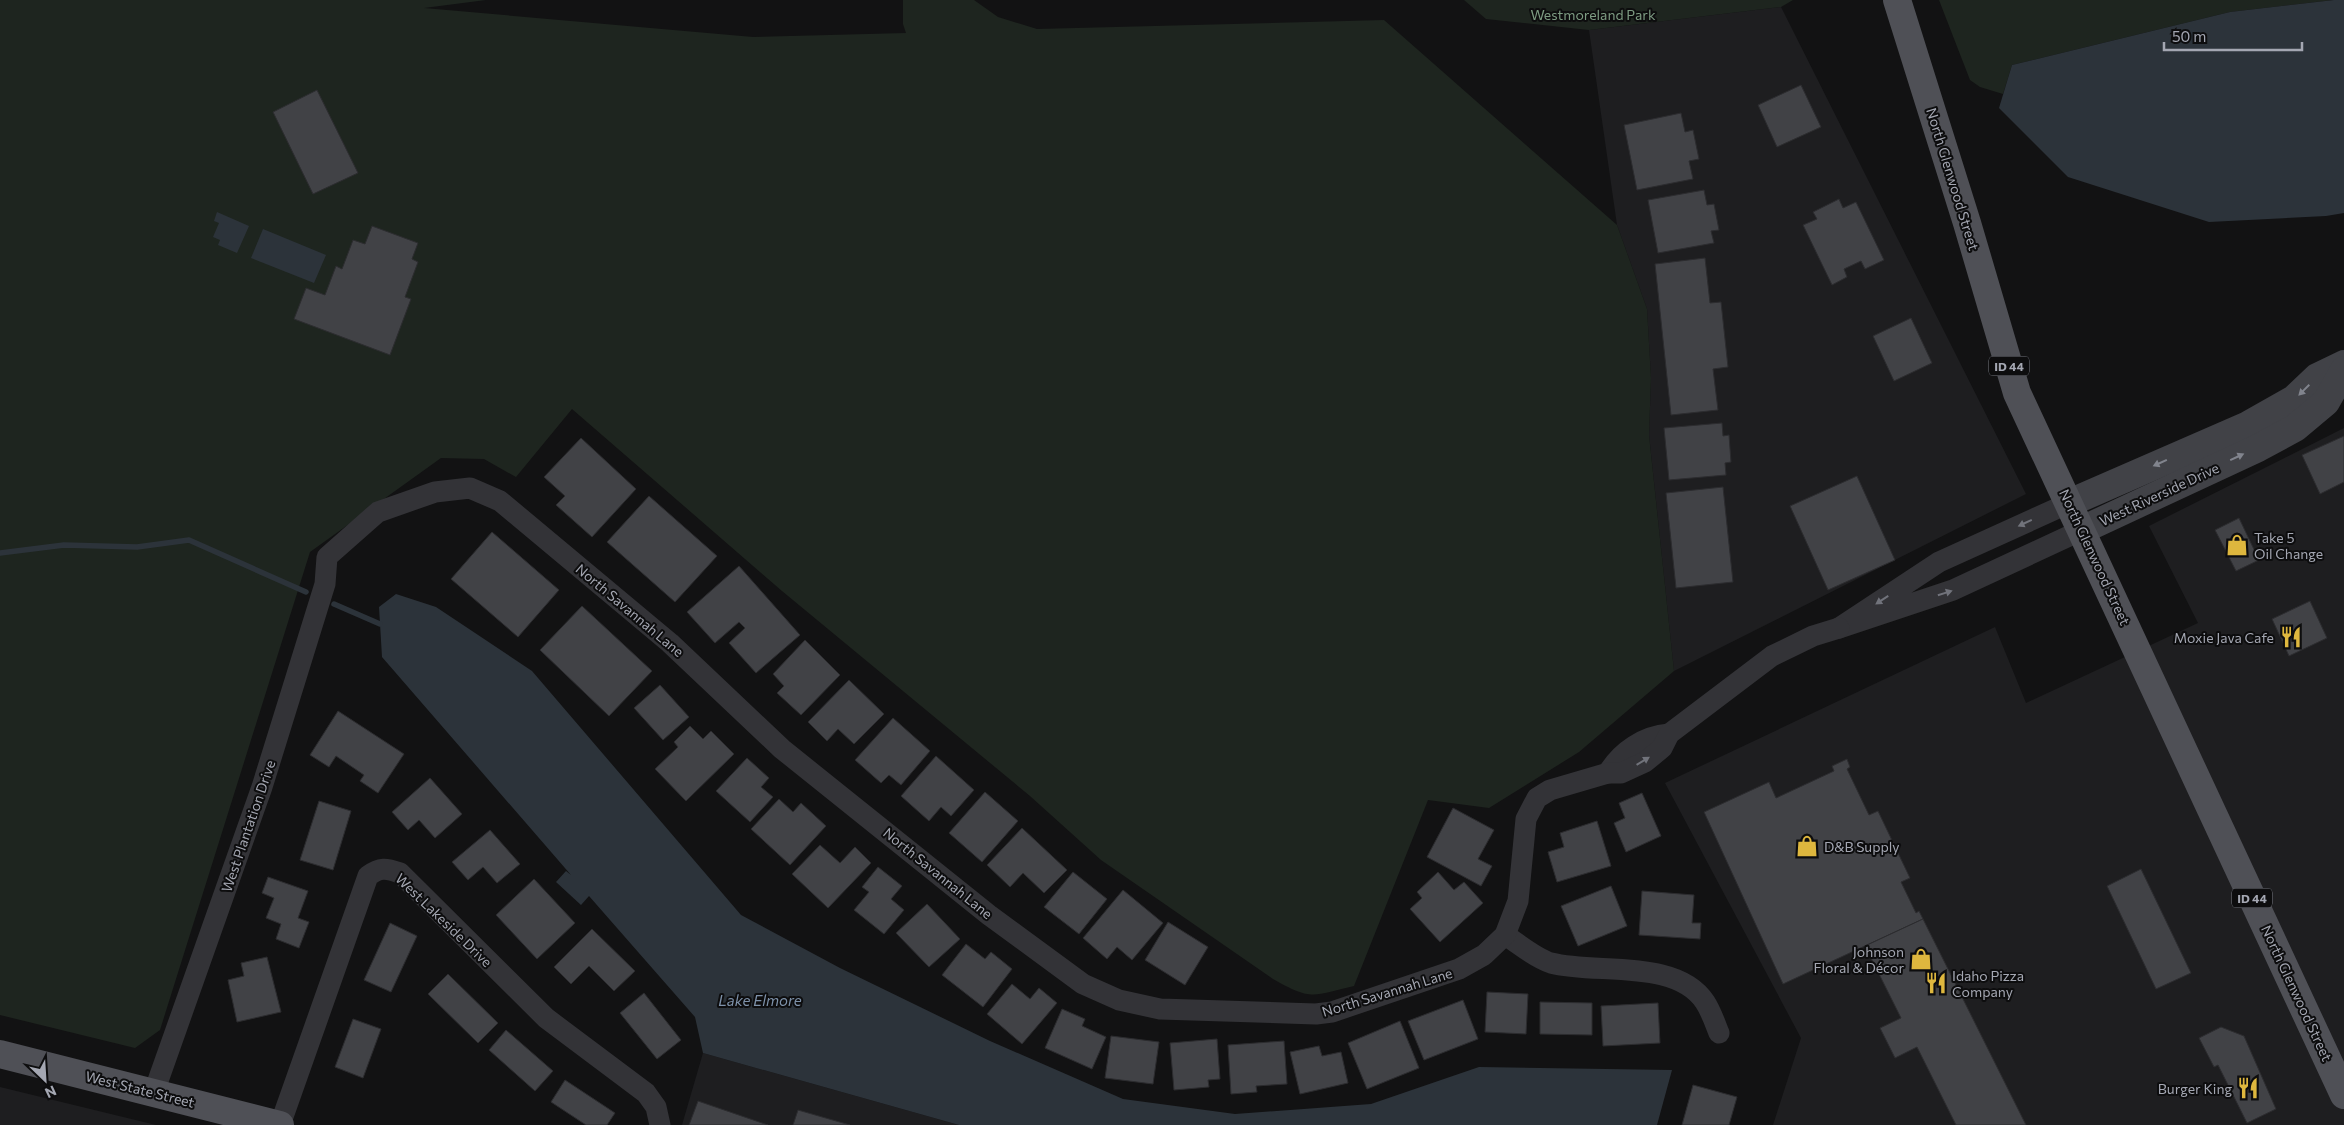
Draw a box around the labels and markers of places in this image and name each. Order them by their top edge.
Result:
place label: Take 5 Oil Change [2254,529,2323,562]
shop icon: Take 5 Oil Change [2224,532,2250,558]
restaurant icon: Moxie Java Cafe [2278,624,2304,650]
place label: Moxie Java Cafe [2174,629,2274,646]
shop icon: D&B Supply [1794,833,1820,859]
place label: D&B Supply [1824,838,1900,855]
place label: Johnson Floral & Décor [1814,943,1904,976]
shop icon: Johnson Floral & Décor [1908,946,1934,972]
place label: Idaho Pizza Company [1952,967,2024,1000]
restaurant icon: Idaho Pizza Company [1923,970,1949,996]
restaurant icon: Burger King [2235,1075,2261,1101]
place label: Burger King [2158,1080,2232,1097]

